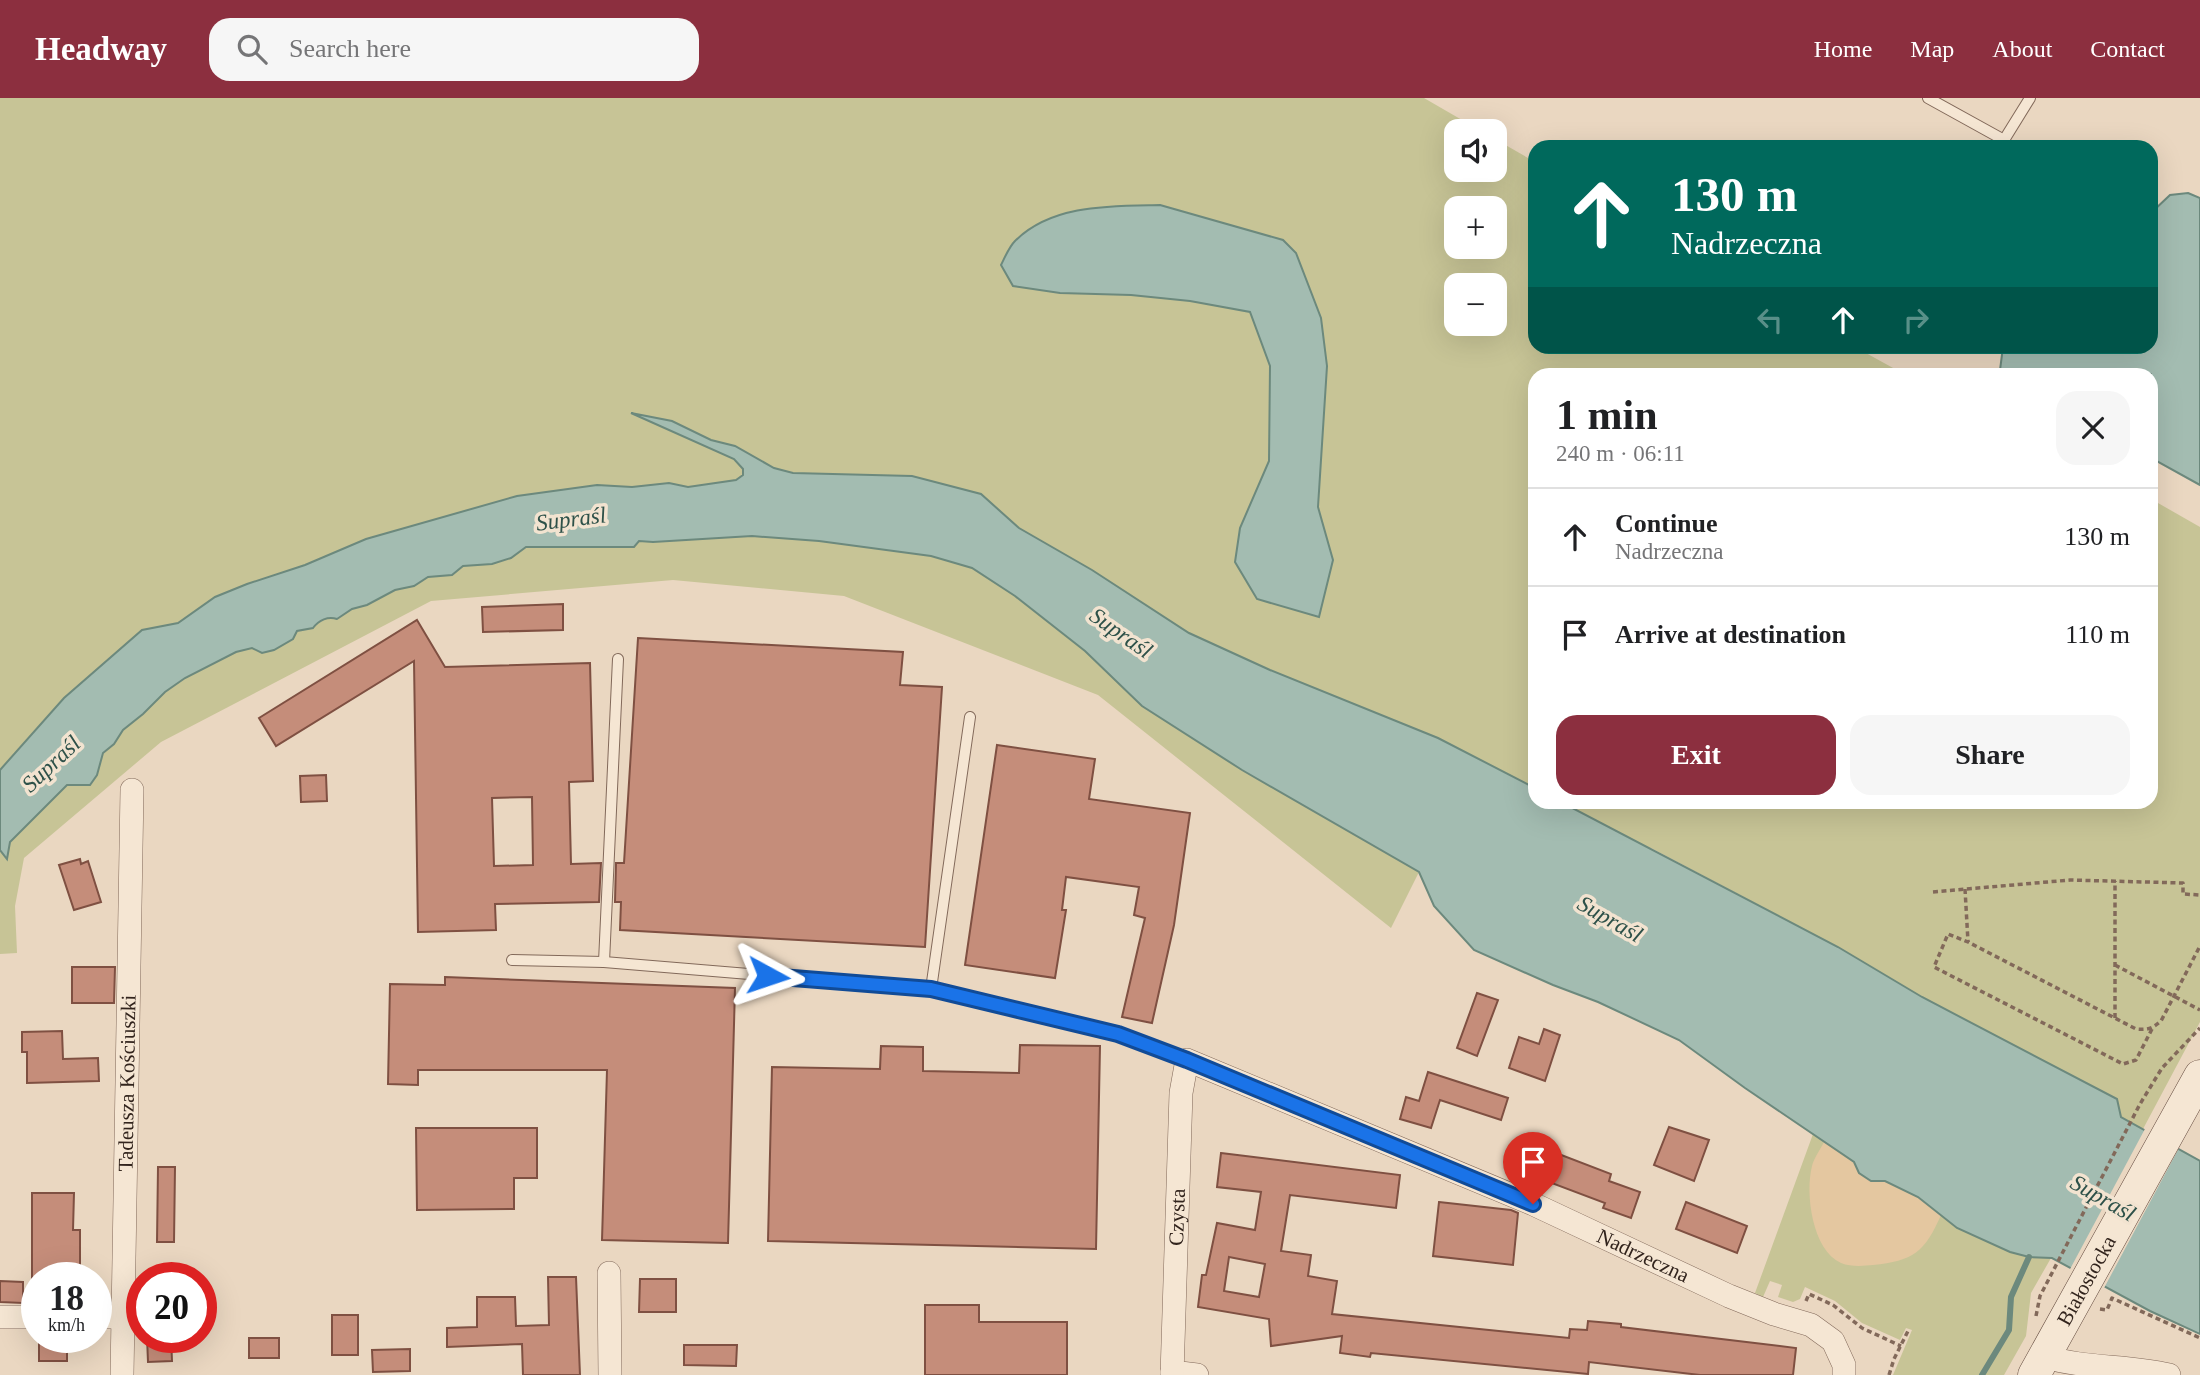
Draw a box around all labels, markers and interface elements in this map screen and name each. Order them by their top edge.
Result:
search box [209,18,699,81]
icon: search [233,30,271,68]
text: Headway [35,31,167,67]
text: Search here [289,34,411,63]
text: Home [1814,36,1872,62]
text: Map [1910,36,1954,62]
text: About [1992,36,2052,62]
text: Contact [2090,36,2165,62]
map controls [1444,119,1507,336]
button: sound [1444,119,1507,182]
text: 130 m [1671,167,1798,222]
icon: ahead [1556,168,1647,259]
button: + [1444,196,1507,259]
text: Nadrzeczna [1671,225,1822,261]
button: − [1444,273,1507,336]
icon: left [1751,301,1789,339]
icon: ahead [1824,301,1862,339]
icon: right [1897,301,1935,339]
button: close [2056,391,2130,465]
text: 1 min [1556,392,1658,438]
text: 240 m · 06:11 [1556,441,1685,466]
water label: Supraśl [535,502,607,536]
text: Continue [1615,509,1718,538]
icon: ahead [1556,518,1594,556]
text: 130 m [2064,522,2130,551]
text: Nadrzeczna [1615,539,1724,564]
water label: Supraśl [1085,603,1157,663]
icon: arrive [1556,616,1594,654]
text: Arrive at destination [1615,620,1846,649]
text: 110 m [2065,620,2130,649]
button: Exit [1556,715,1836,795]
button: Share [1850,715,2130,795]
water label: Supraśl [17,731,85,797]
water label: Supraśl [1573,891,1647,947]
position arrow [731,939,805,1013]
street label: Tadeusza Kościuszki [113,994,141,1171]
pin [1503,1132,1563,1204]
icon: arrive [1514,1143,1552,1181]
water label: Supraśl [2066,1170,2140,1226]
street label: Czysta [1164,1187,1190,1246]
street label: Nadrzeczna [1593,1224,1694,1288]
street label: Białostocka [2052,1231,2121,1330]
speed limit sign: 20 [126,1262,217,1353]
text: 18 [49,1279,84,1318]
text: km/h [48,1315,85,1335]

